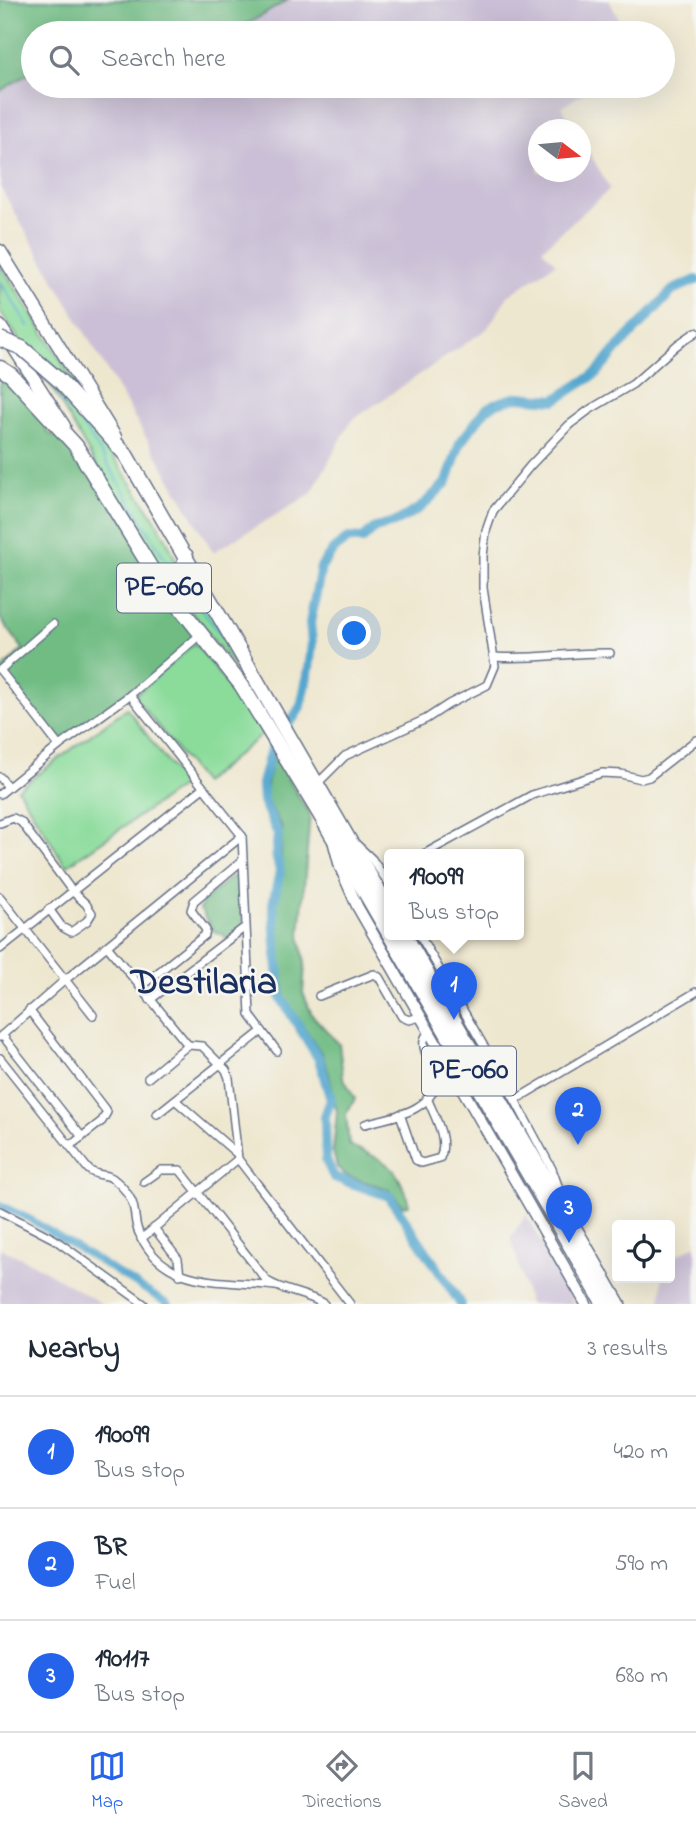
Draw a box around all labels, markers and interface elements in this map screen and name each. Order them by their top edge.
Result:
search box [21,21,675,98]
icon: search [45,41,83,79]
text: Search here [101,41,226,79]
north arrow [528,119,591,182]
road number: PE-060 [117,564,211,612]
your location [337,616,371,650]
popup [384,849,524,940]
text: 190099 [409,859,463,897]
text: Bus stop [409,897,499,930]
district label: Destilaria [129,957,277,1011]
pin: 1 [431,962,477,1020]
road number: PE-060 [422,1046,516,1096]
pin: 2 [555,1087,601,1145]
pin: 3 [546,1185,592,1243]
map controls [612,1220,675,1283]
button: locate [612,1220,675,1283]
text: Nearby [28,1328,120,1372]
text: 3 results [587,1333,668,1366]
text: 190099 [95,1417,149,1455]
text: 1 [47,1436,55,1469]
text: 420 m [614,1436,668,1469]
text: Bus stop [95,1455,185,1488]
text: BR [95,1529,127,1567]
text: 2 [45,1548,57,1581]
text: 590 m [614,1548,668,1581]
text: Fuel [95,1567,136,1600]
text: 190117 [95,1641,150,1679]
text: 3 [46,1660,56,1693]
text: 680 m [616,1660,668,1693]
text: Bus stop [95,1679,185,1712]
tab: Map [88,1747,126,1816]
tab: Directions [303,1747,382,1816]
tab: Saved [558,1747,608,1816]

